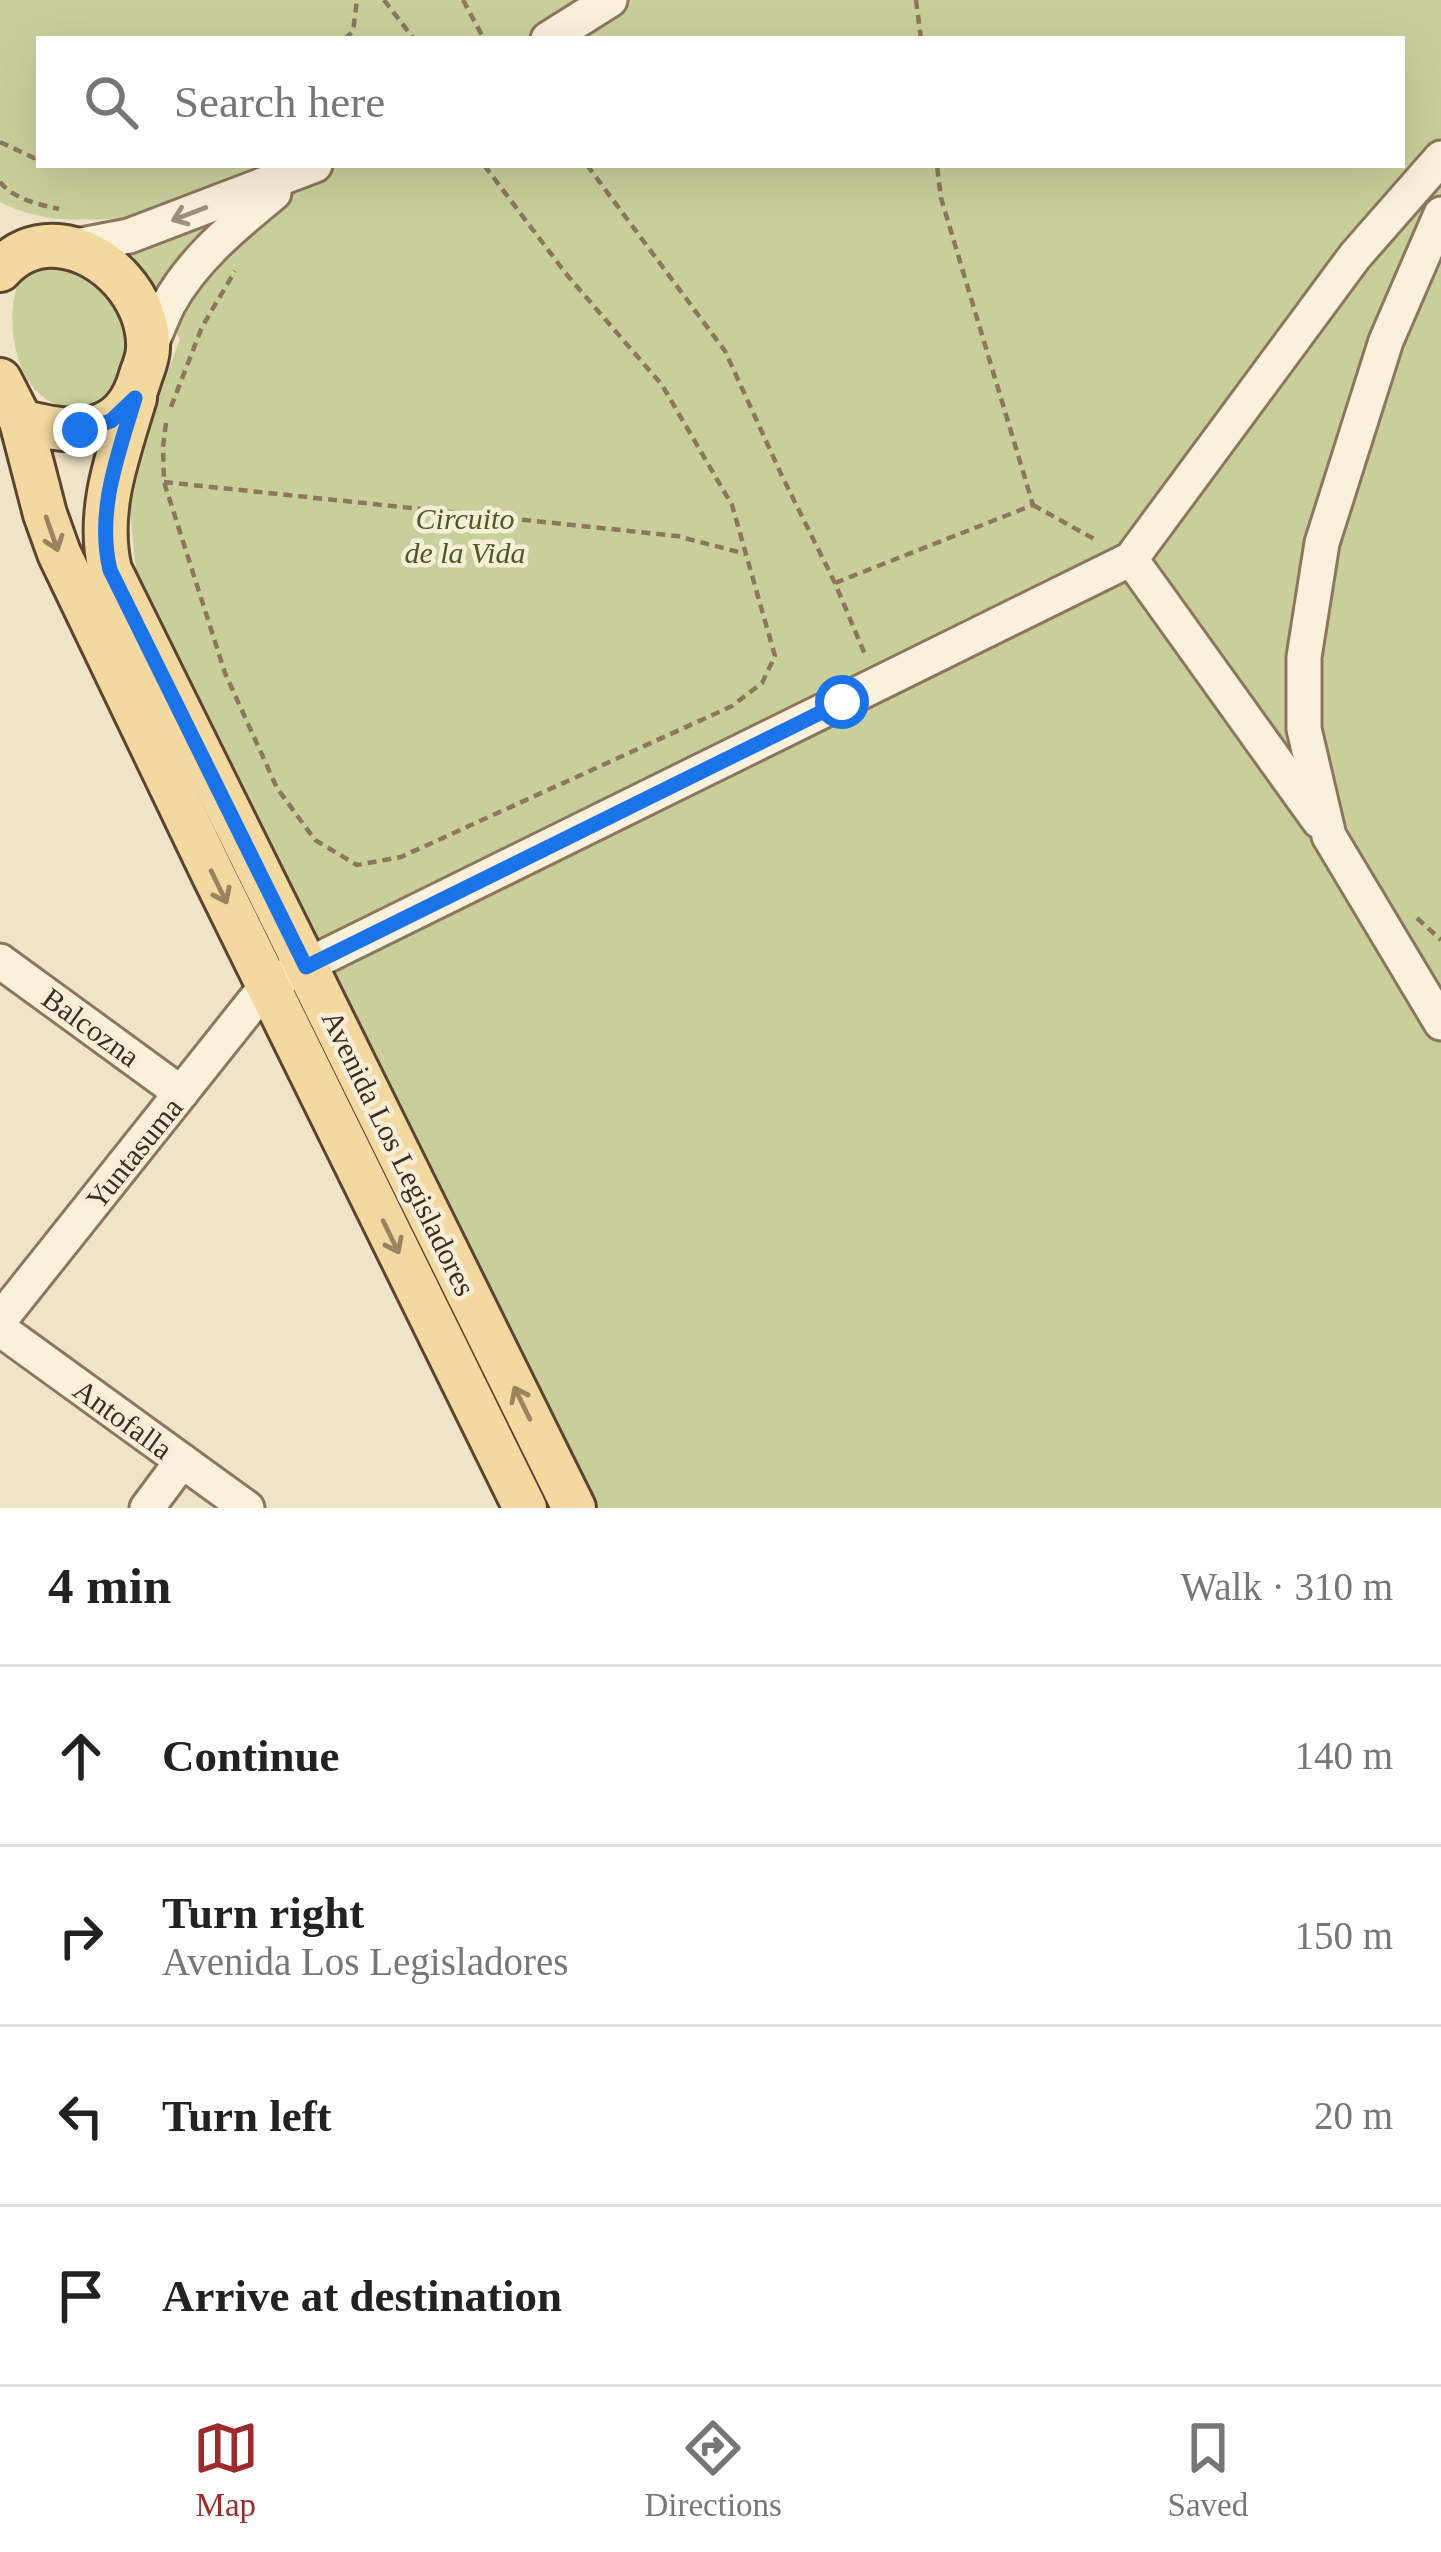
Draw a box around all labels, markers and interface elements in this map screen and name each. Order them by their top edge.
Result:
search box [36,36,1405,168]
icon: search [78,69,144,135]
text: Search here [174,77,385,127]
one-way arrow [172,205,209,227]
route end [53,403,107,457]
park label: Circuito de la Vida [404,502,526,569]
one-way arrow [43,515,64,552]
route start [815,675,869,729]
one-way arrow [208,869,231,904]
street label: Balcozna [36,981,146,1073]
street label: Avenida Los Legisladores [316,1005,482,1301]
street label: Yuntasuma [79,1091,189,1215]
one-way arrow [381,1218,403,1254]
street label: Antofalla [67,1372,179,1466]
one-way arrow [510,1386,533,1421]
text: 4 min [48,1558,171,1614]
text: Walk · 310 m [1181,1565,1393,1608]
icon: ahead [48,1723,114,1789]
text: Continue [162,1731,340,1781]
text: 140 m [1294,1734,1393,1777]
text: Turn right [162,1888,364,1938]
icon: right [48,1903,114,1969]
text: 150 m [1294,1914,1393,1957]
text: Avenida Los Legisladores [162,1940,569,1983]
icon: left [48,2083,114,2149]
text: Turn left [162,2091,332,2141]
text: 20 m [1314,2094,1393,2137]
icon: arrive [48,2263,114,2329]
text: Arrive at destination [162,2271,562,2321]
tab: Map [193,2415,259,2524]
tab: Directions [644,2415,782,2524]
tab: Saved [1168,2415,1248,2524]

